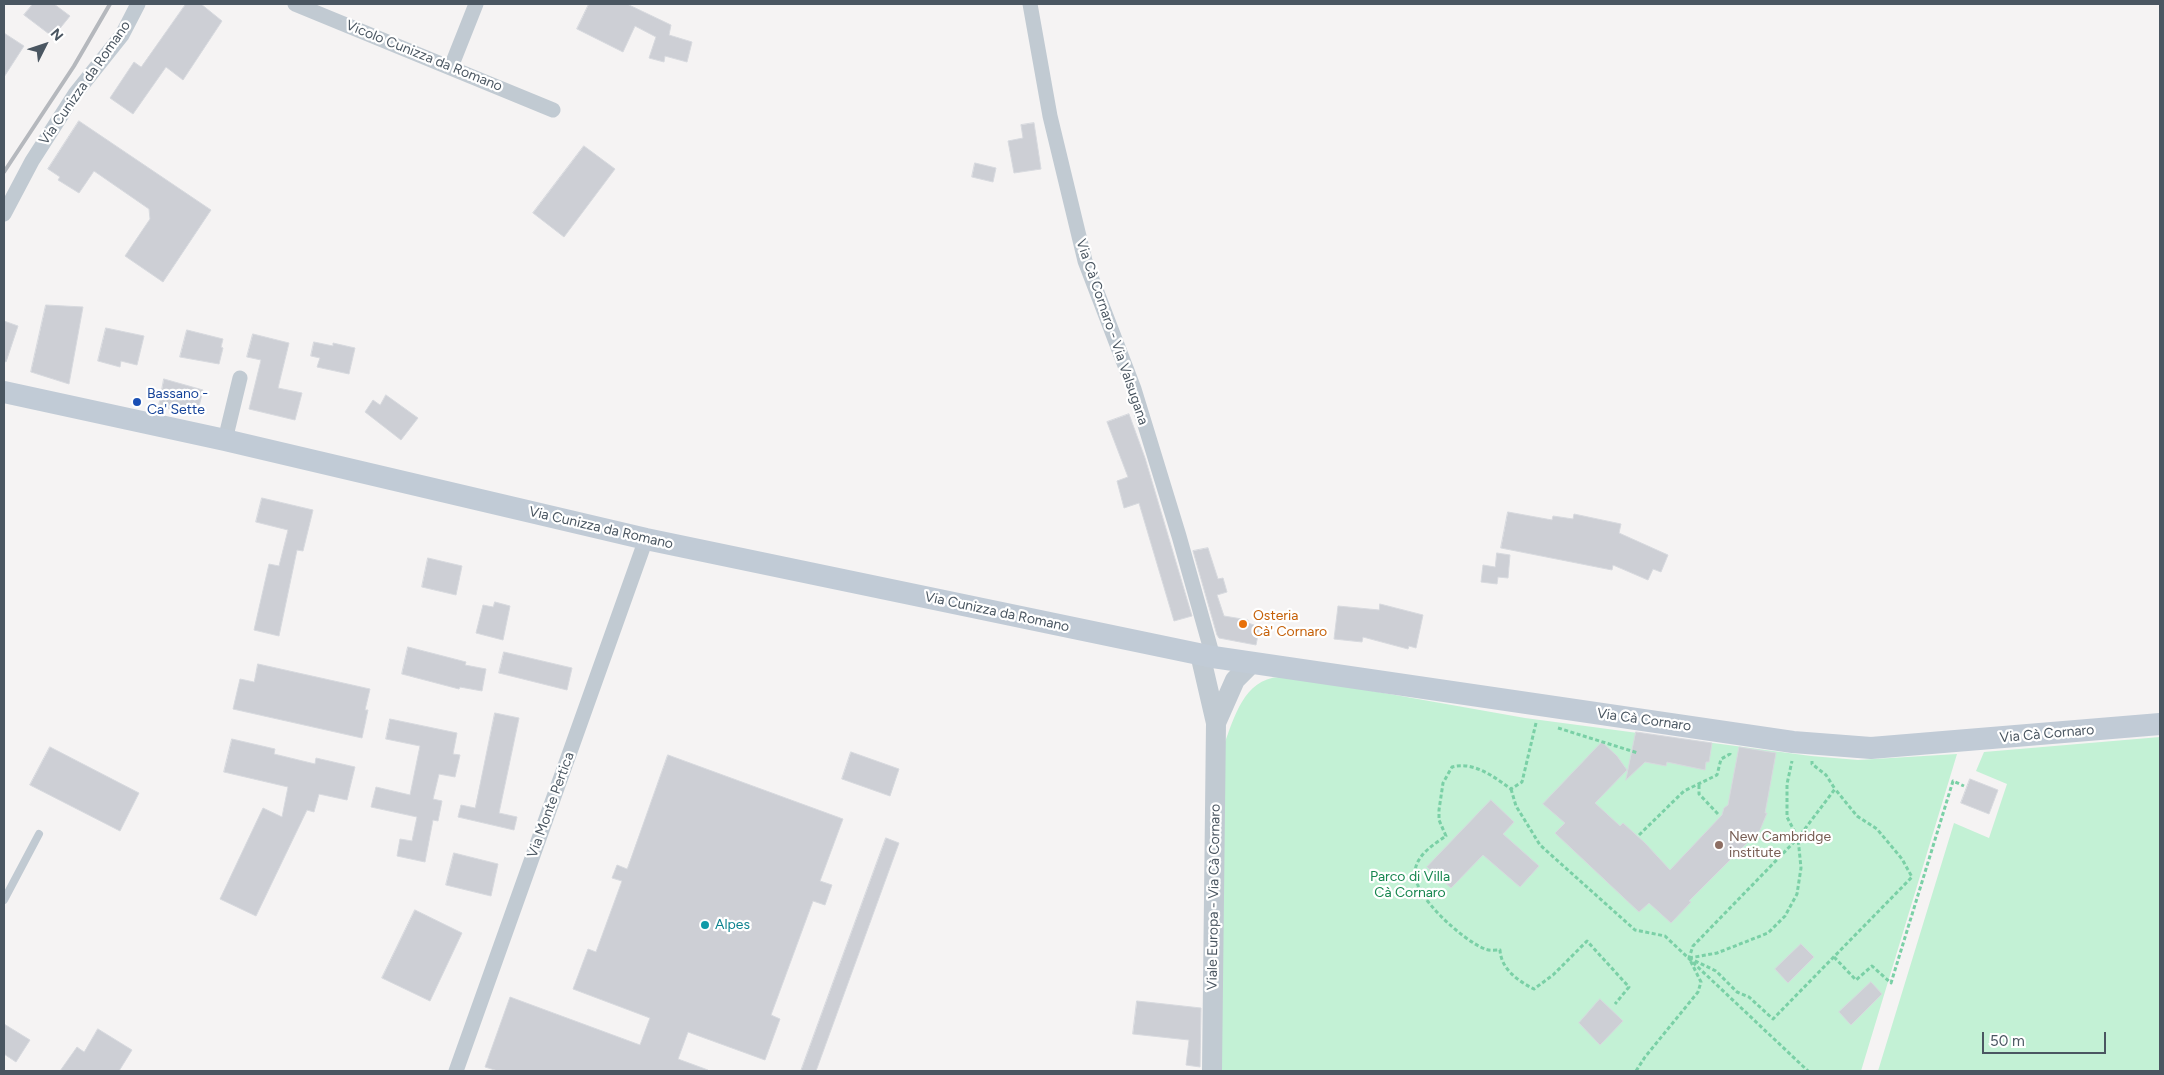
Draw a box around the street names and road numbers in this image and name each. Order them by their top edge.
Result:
street label: Vicolo Cunizza da Romano [343,17,505,95]
street label: Via Cunizza da Romano [36,18,134,148]
street label: Via Cà Cornaro - Via Valsugana [1072,237,1152,427]
street label: Via Cunizza da Romano [527,503,675,553]
street label: Via Cunizza da Romano [923,588,1071,636]
street label: Via Cà Cornaro [1596,705,1692,735]
street label: Via Cà Cornaro [1999,721,2095,747]
street label: Via Monte Pertica [524,750,578,860]
street label: Viale Europa - Via Cà Cornaro [1204,804,1224,990]

